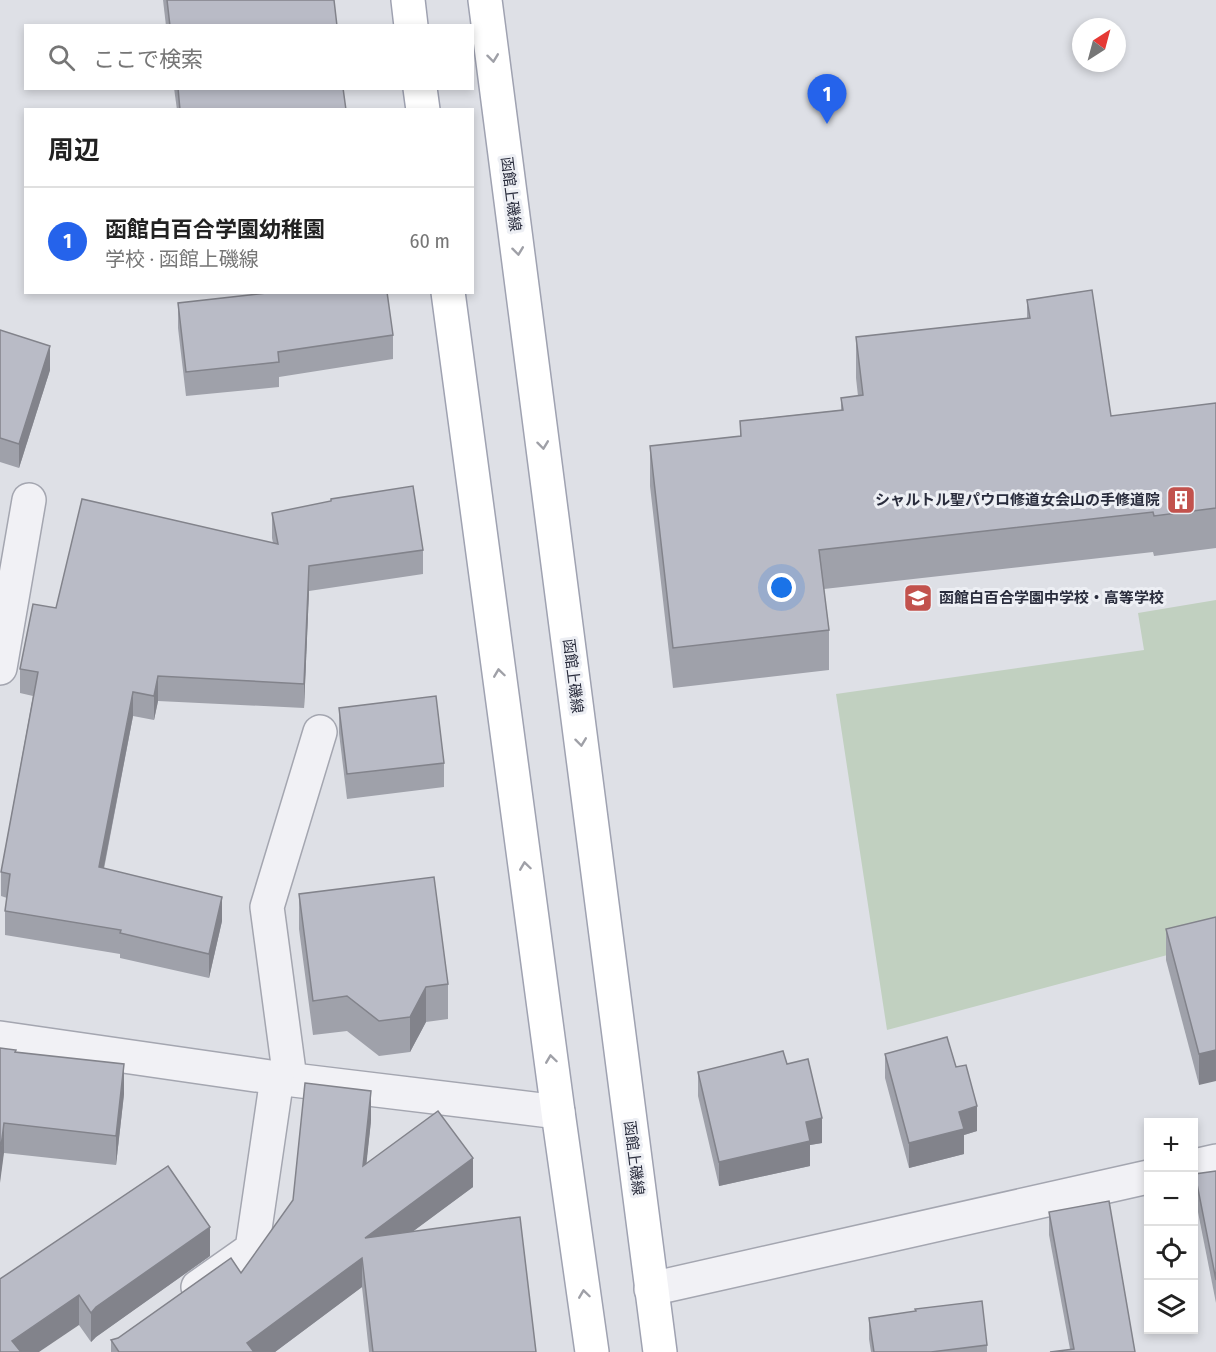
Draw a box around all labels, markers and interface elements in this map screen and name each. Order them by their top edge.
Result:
north arrow [1072,18,1126,72]
search box [24,24,474,90]
icon: search [45,41,78,74]
text: ここで検索 [93,46,203,73]
one-way arrow [486,53,499,63]
pin: 1 [808,74,846,124]
text: 周辺 [48,135,100,166]
street label: 函館上磯線 [497,156,525,232]
text: 函館白百合学園幼稚園 [105,216,325,243]
text: 1 [63,229,72,253]
text: 60 m [410,229,450,253]
text: 学校 · 函館上磯線 [105,247,259,271]
one-way arrow [512,247,524,256]
one-way arrow [536,440,549,449]
building icon: シャルトル聖パウロ修道女会山の手修道院 [1165,484,1197,516]
place label: シャルトル聖パウロ修道女会山の手修道院 [875,491,1160,509]
your location [767,573,796,602]
school or university icon: 函館白百合学園中学校・高等学校 [902,582,934,614]
place label: 函館白百合学園中学校・高等学校 [939,589,1164,607]
street label: 函館上磯線 [559,638,587,714]
one-way arrow [494,668,506,677]
one-way arrow [574,738,587,747]
one-way arrow [519,861,532,871]
one-way arrow [545,1055,557,1064]
map controls [1144,1118,1198,1334]
button: + [1144,1118,1198,1172]
street label: 函館上磯線 [620,1120,648,1196]
button: − [1144,1172,1198,1226]
button: locate [1144,1226,1198,1280]
button: layers [1144,1280,1198,1334]
one-way arrow [578,1289,590,1299]

